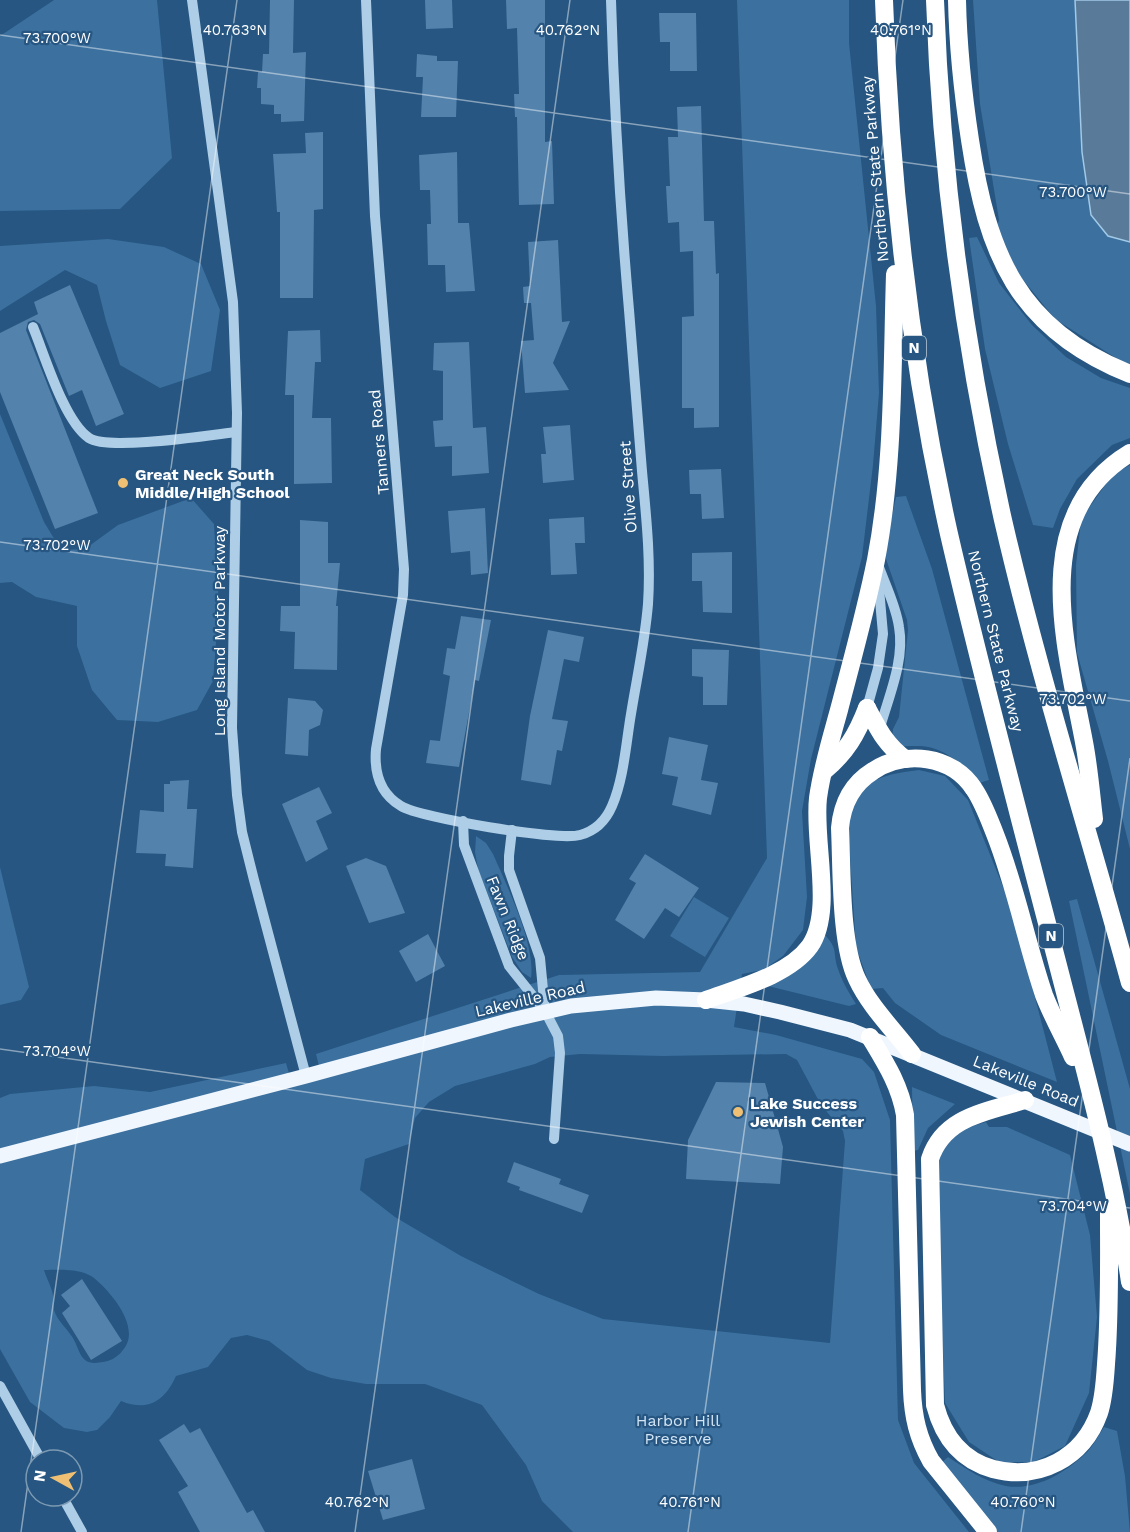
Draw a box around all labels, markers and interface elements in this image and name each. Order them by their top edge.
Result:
text: 40.763°N [203,21,267,39]
text: 40.762°N [536,21,600,39]
text: 40.761°N [870,21,932,39]
text: 73.700°W [23,29,91,47]
street label: Northern State Parkway [857,75,893,263]
text: 73.700°W [1039,183,1107,201]
road number: N [902,336,926,360]
street label: Tanners Road [365,389,393,495]
street label: Olive Street [615,440,641,534]
place label: Great Neck South Middle/High School [135,465,290,502]
marker: Great Neck South Middle/High School [116,476,130,490]
street label: Long Island Motor Parkway [210,525,229,736]
text: 73.702°W [23,536,91,554]
street label: Northern State Parkway [964,548,1028,735]
text: 73.702°W [1039,690,1107,708]
street label: Fawn Ridge [482,873,534,963]
road number: N [1039,924,1063,948]
street label: Lakeville Road [473,977,587,1021]
text: 73.704°W [23,1042,91,1060]
street label: Lakeville Road [970,1051,1082,1111]
place label: Lake Success Jewish Center [750,1094,864,1131]
marker: Lake Success Jewish Center [731,1105,745,1119]
text: 73.704°W [1039,1197,1107,1215]
park label: Harbor Hill Preserve [636,1411,720,1448]
north arrow [24,1448,84,1508]
text: N [29,1469,50,1483]
text: 40.762°N [325,1493,389,1511]
text: 40.761°N [659,1493,721,1511]
text: 40.760°N [990,1493,1056,1511]

